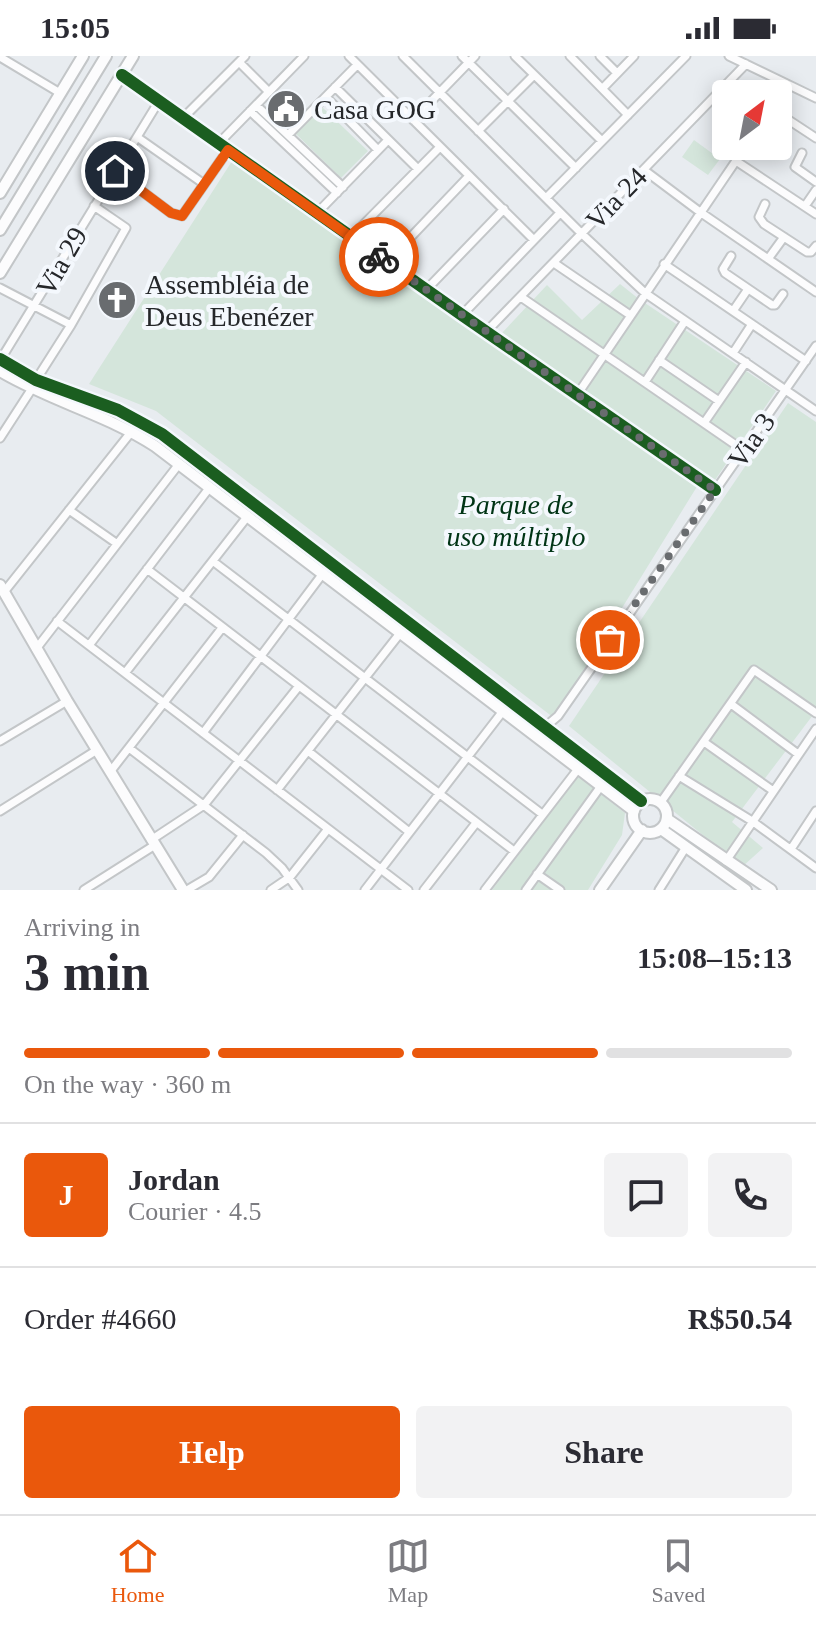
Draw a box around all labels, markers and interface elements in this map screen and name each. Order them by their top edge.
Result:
text: 15:05 [40,11,110,44]
north arrow [712,80,792,160]
map controls [712,80,792,160]
public building icon: Casa GOG [265,88,307,130]
place label: Casa GOG [314,94,436,125]
pin [81,137,149,205]
icon: home [93,149,137,193]
street label: Via 24 [580,161,653,236]
courier [339,217,419,297]
street label: Via 29 [30,222,93,301]
icon: bike [357,235,401,279]
place label: Assembléia de Deus Ebenézer [145,269,314,332]
church icon: Assembléia de Deus Ebenézer [96,279,138,321]
street label: Via 3 [722,407,781,474]
park label: Parque de uso múltiplo [446,489,586,552]
pin [576,606,644,674]
icon: bag [588,618,632,662]
text: Arriving in [24,913,140,942]
text: 15:08–15:13 [637,941,792,974]
text: 3 min [24,944,150,1001]
text: On the way · 360 m [24,1070,231,1099]
button: chat [604,1153,688,1237]
button: phone [708,1153,792,1237]
text: Jordan [128,1163,220,1196]
text: J [59,1178,74,1211]
text: Courier · 4.5 [128,1197,262,1226]
text: Order #4660 [24,1302,176,1335]
text: R$50.54 [688,1302,792,1335]
button: Help [24,1406,400,1498]
button: Share [416,1406,792,1498]
tab: Home [111,1534,165,1608]
tab: Map [386,1534,430,1608]
tab: Saved [651,1534,705,1608]

